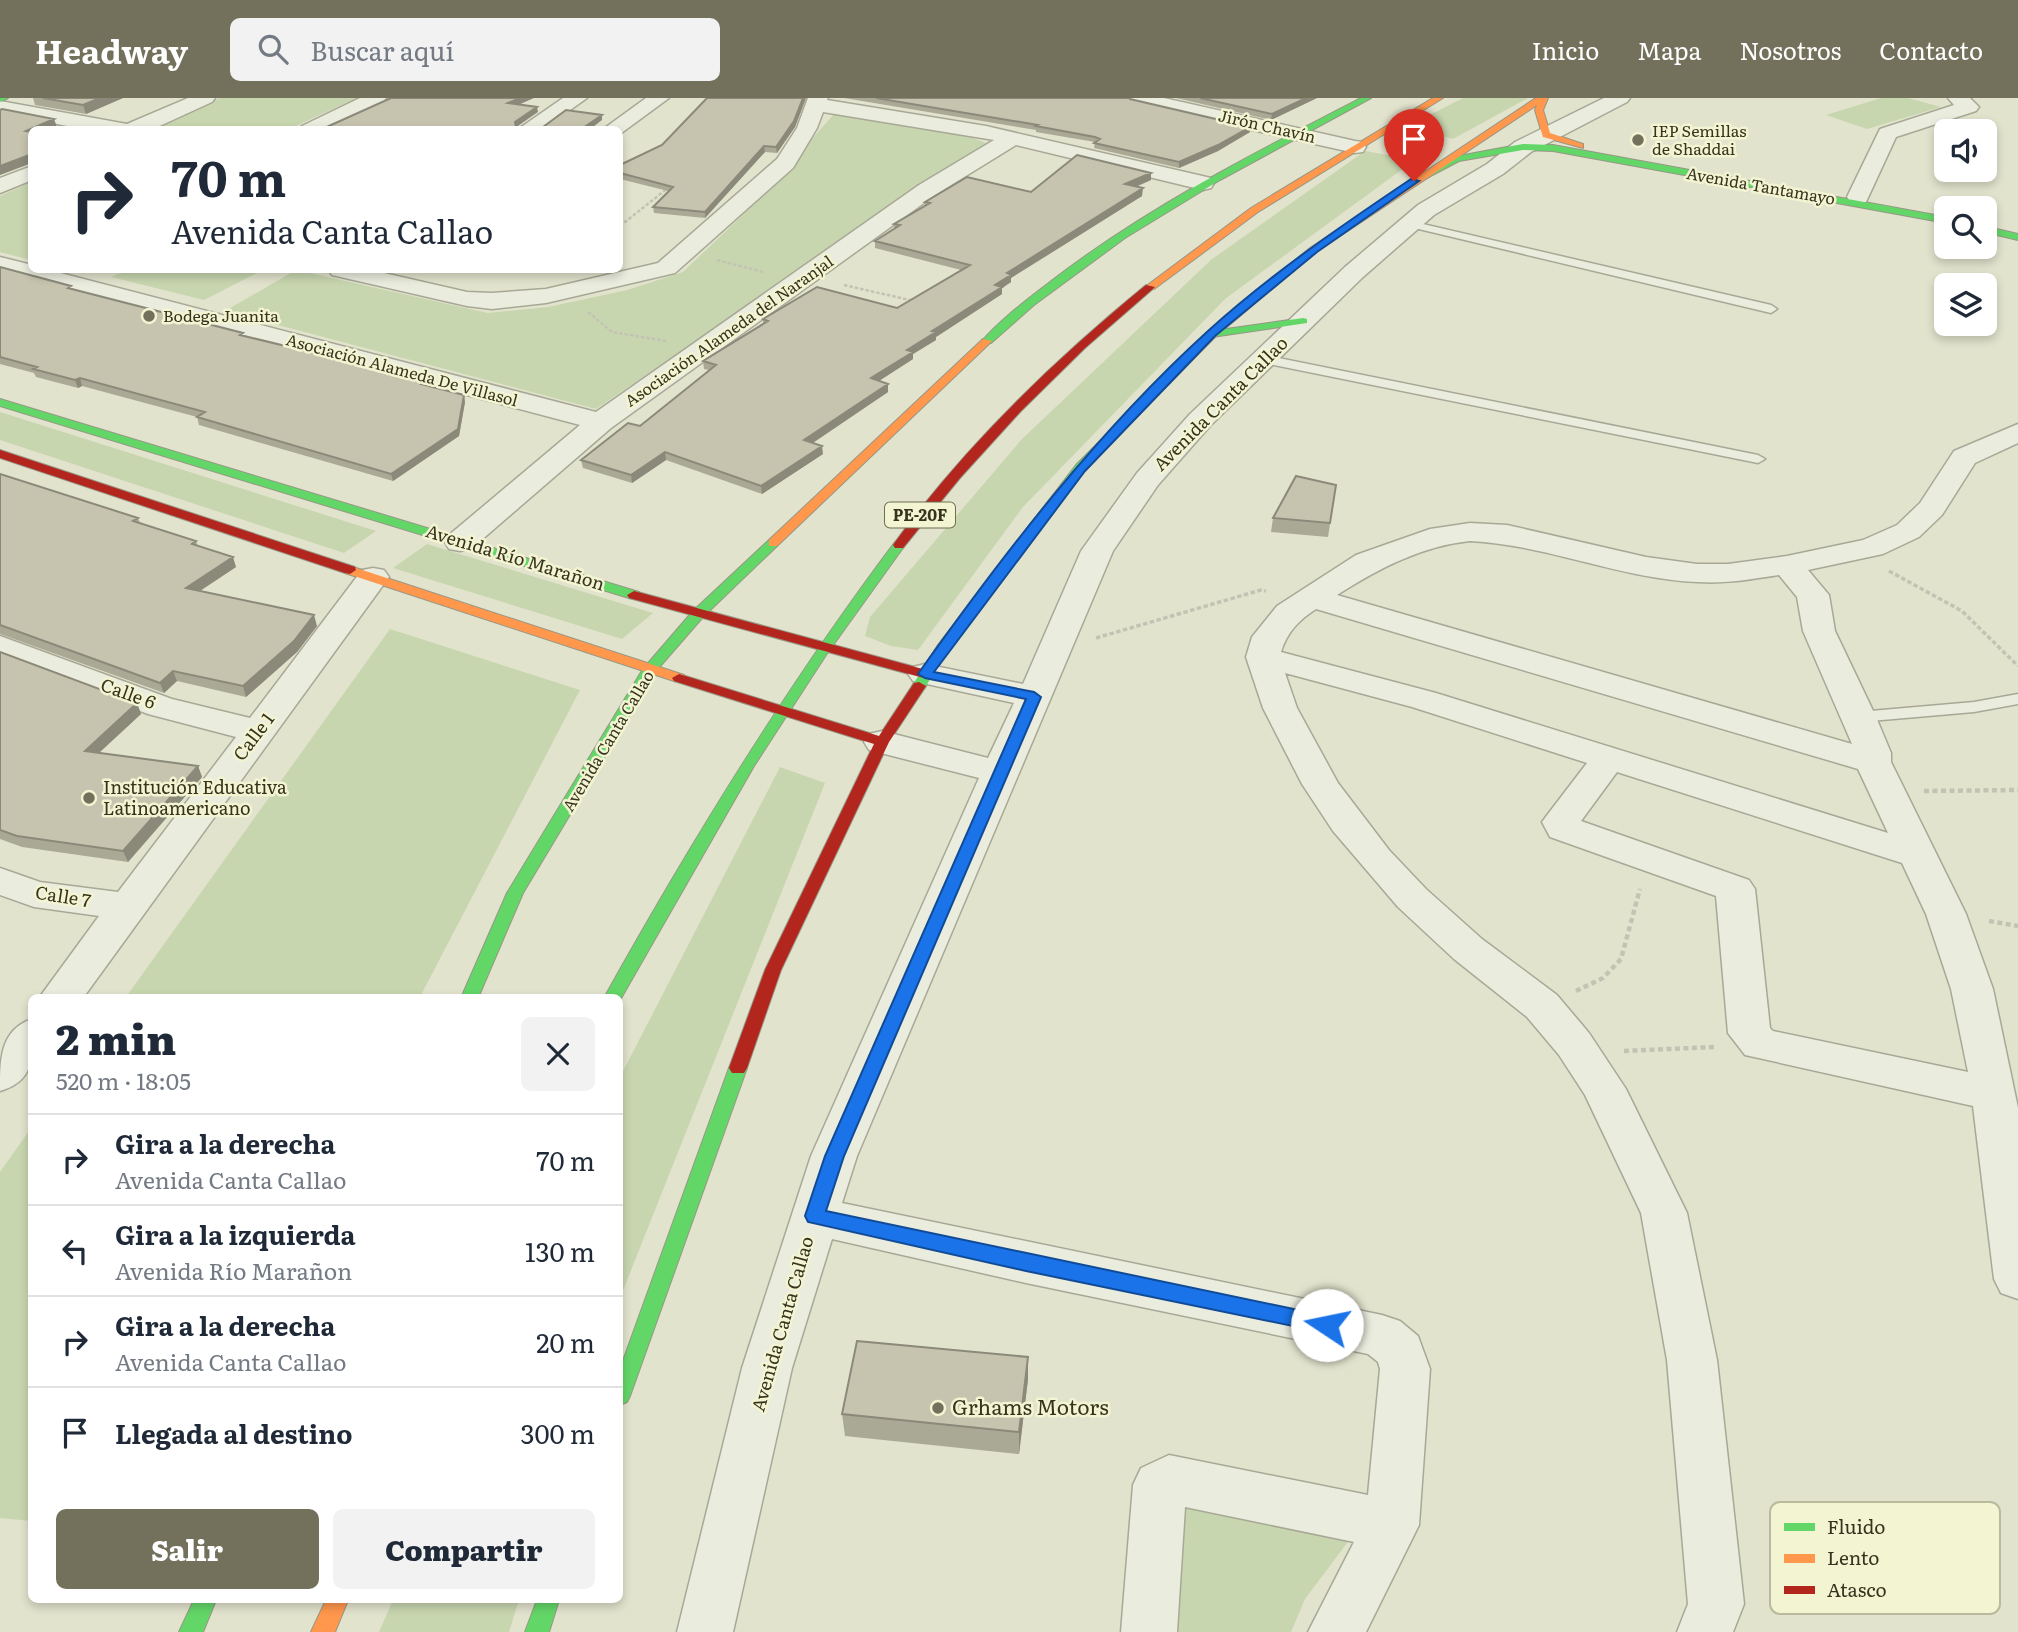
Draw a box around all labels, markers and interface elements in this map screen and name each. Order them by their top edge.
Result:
search box [230,18,720,81]
text: Headway [35,25,188,74]
icon: search [254,30,292,68]
text: Buscar aquí [310,30,454,69]
text: Inicio [1532,32,1599,67]
text: Mapa [1637,32,1701,67]
text: Nosotros [1739,32,1841,67]
text: Contacto [1879,32,1983,67]
street label: Jirón Chavín [1216,102,1319,148]
pin [1384,109,1444,181]
place label: IEP Semillas de Shaddai [1652,118,1747,160]
map controls [1934,119,1997,336]
button: sound [1934,119,1997,182]
icon: arrive [1395,120,1433,158]
marker: IEP Semillas de Shaddai [1630,132,1646,148]
text: 70 m [171,139,286,212]
icon: right [56,154,147,245]
street label: Avenida Tantamayo [1685,160,1837,210]
button: search [1934,196,1997,259]
text: Avenida Canta Callao [171,206,493,254]
street label: Asociación Alameda del Naranjal [619,249,838,412]
button: layers [1934,273,1997,336]
place label: Bodega Juanita [163,303,279,327]
marker: Bodega Juanita [141,308,157,324]
street label: Asociación Alameda De Villasol [284,327,521,412]
street label: Avenida Canta Callao [1146,329,1294,477]
road number: PE-20F [885,502,955,528]
street label: Avenida Río Marañon [423,517,608,597]
street label: Avenida Canta Callao [555,665,659,816]
street label: Calle 6 [97,670,160,715]
street label: Calle 1 [226,706,280,766]
place label: Institución Educativa Latinoamericano [103,773,287,821]
marker: Institución Educativa Latinoamericano [81,790,97,806]
street label: Calle 7 [33,878,93,913]
text: 2 min [56,1006,176,1068]
button: close [521,1017,595,1091]
text: 520 m · 18:05 [56,1063,191,1097]
text: Gira a la derecha [115,1123,335,1162]
text: 70 m [536,1140,595,1179]
icon: right [56,1141,94,1179]
text: Avenida Canta Callao [115,1162,347,1196]
text: Gira a la izquierda [115,1214,356,1253]
text: 130 m [525,1231,595,1270]
icon: left [56,1232,94,1270]
street label: Avenida Canta Callao [744,1233,820,1414]
text: Avenida Río Marañon [115,1253,352,1287]
position arrow [1290,1288,1364,1362]
text: Gira a la derecha [115,1305,335,1344]
text: 20 m [536,1322,595,1361]
icon: right [56,1323,94,1361]
text: Avenida Canta Callao [115,1344,347,1378]
place label: Grhams Motors [952,1390,1109,1421]
marker: Grhams Motors [930,1400,946,1416]
text: Llegada al destino [115,1413,352,1452]
text: 300 m [520,1413,595,1452]
icon: arrive [56,1414,94,1452]
legend [1770,1502,2000,1614]
button: Salir [56,1509,319,1589]
button: Compartir [333,1509,595,1589]
text: Fluido [1827,1512,1885,1540]
text: Lento [1827,1543,1880,1571]
text: Atasco [1827,1575,1887,1603]

